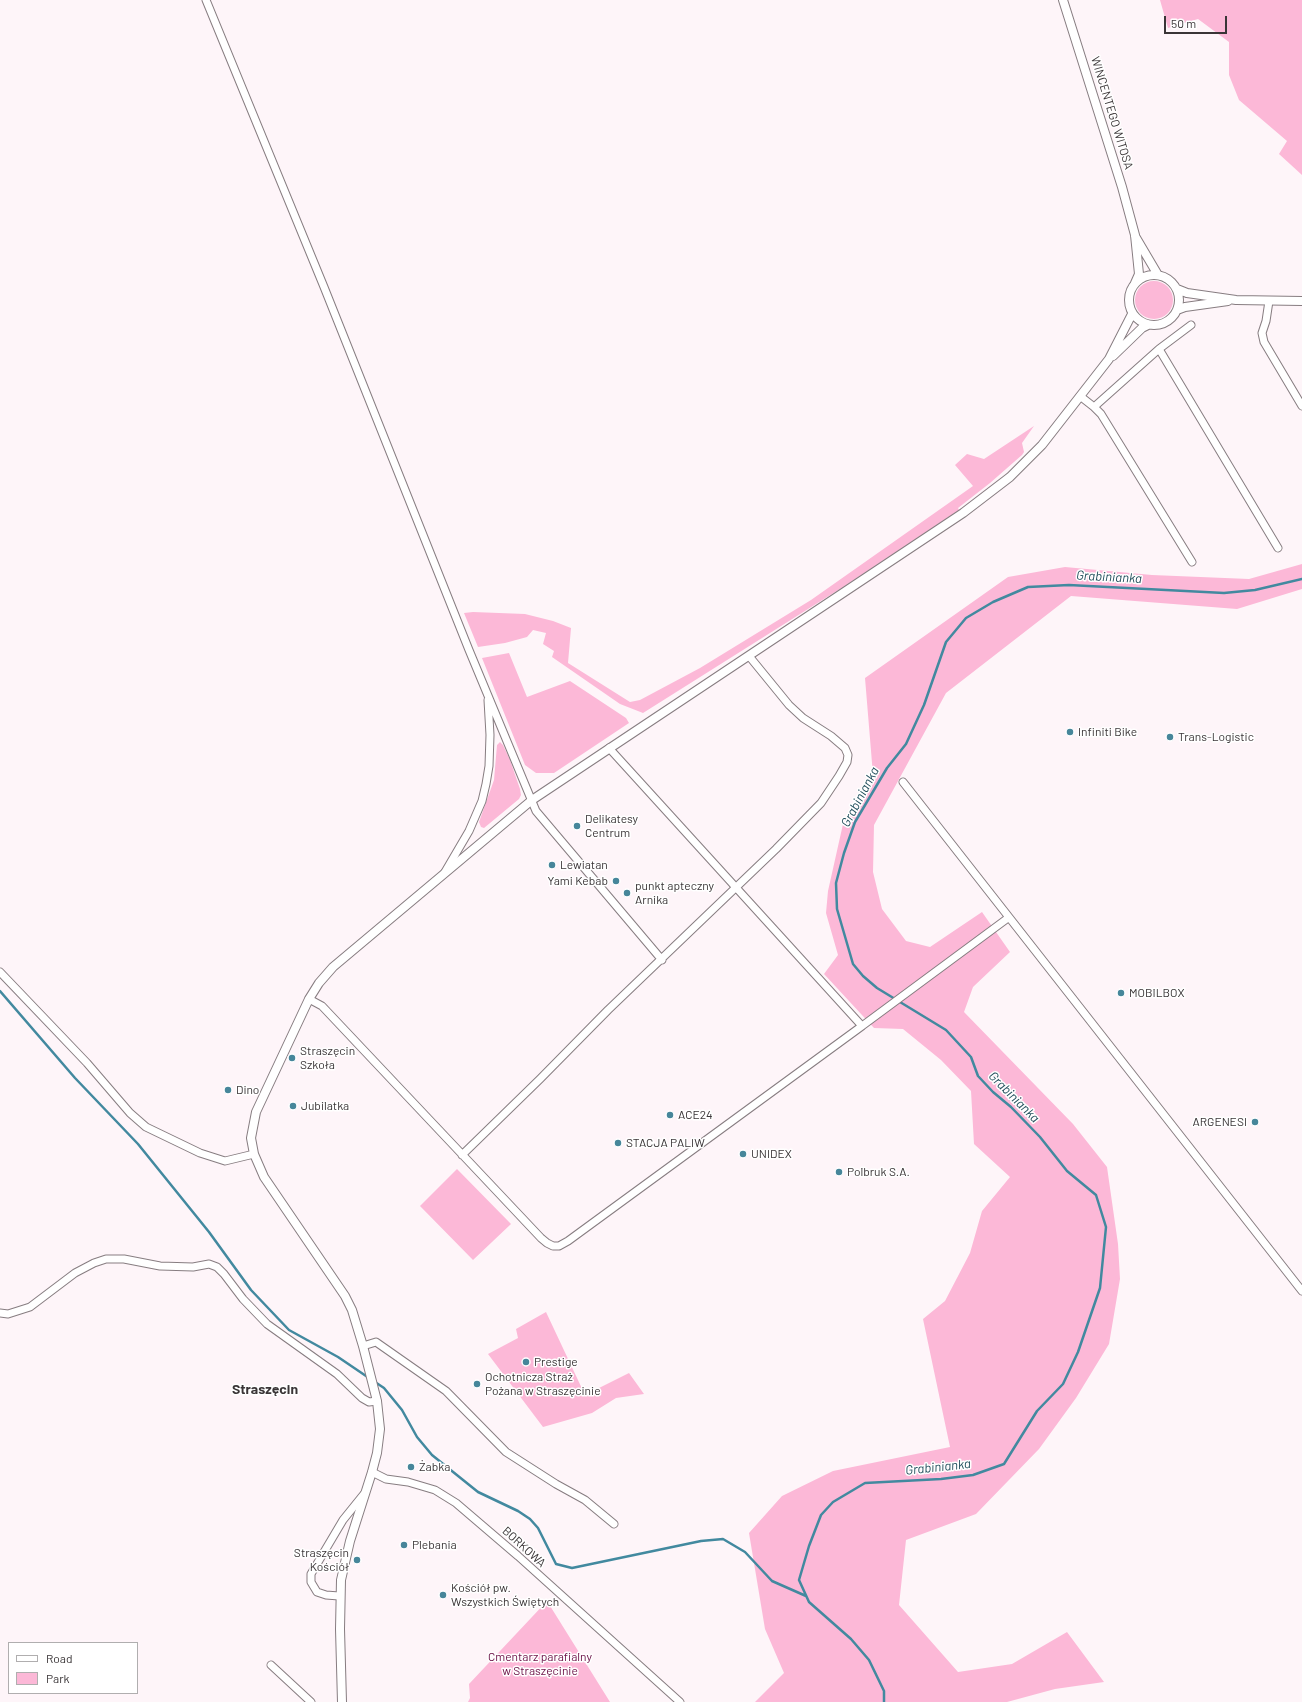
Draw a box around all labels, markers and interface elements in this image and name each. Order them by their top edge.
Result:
scale bar [1166,8,1229,34]
text: 50 m [1171,16,1196,30]
street label: WINCENTEGO WITOSA [1088,55,1136,171]
water label: Grabinianka [1076,567,1142,587]
place label: Infiniti Bike [1078,725,1137,739]
marker: Infiniti Bike [1065,727,1075,737]
place label: Trans-Logistic [1178,730,1254,744]
marker: Trans-Logistic [1165,732,1175,742]
water label: Grabinianka [838,764,882,830]
place label: Delikatesy Centrum [585,812,638,840]
marker: Delikatesy Centrum [572,821,582,831]
place label: Lewiatan [560,858,608,872]
marker: Lewiatan [547,860,557,870]
place label: Yami Kebab [547,874,608,888]
marker: Yami Kebab [611,876,621,886]
place label: punkt apteczny Arnika [635,879,714,907]
marker: punkt apteczny Arnika [622,888,632,898]
place label: MOBILBOX [1129,986,1185,1000]
marker: MOBILBOX [1116,988,1126,998]
place label: Straszęcin Szkoła [300,1044,355,1072]
marker: Straszęcin Szkoła [287,1053,297,1063]
water label: Grabinianka [985,1068,1043,1126]
place label: Dino [236,1083,259,1097]
marker: Dino [223,1085,233,1095]
place label: Jubilatka [301,1099,349,1113]
marker: Jubilatka [288,1101,298,1111]
place label: ACE24 [678,1108,713,1122]
marker: ACE24 [665,1110,675,1120]
place label: ARGENESI [1192,1115,1247,1129]
marker: ARGENESI [1250,1117,1260,1127]
place label: STACJA PALIW [626,1136,705,1150]
marker: STACJA PALIW [613,1138,623,1148]
place label: UNIDEX [751,1147,792,1161]
marker: UNIDEX [738,1149,748,1159]
place label: Polbruk S.A. [847,1165,910,1179]
marker: Polbruk S.A. [834,1167,844,1177]
place label: Prestige [534,1355,578,1369]
marker: Prestige [521,1357,531,1367]
place label: Ochotnicza Straż Pożana w Straszęcinie [485,1370,601,1398]
marker: Ochotnicza Straż Pożana w Straszęcinie [472,1379,482,1389]
district label: Straszęcin [232,1381,298,1397]
water label: Grabinianka [904,1456,972,1478]
place label: Żabka [419,1460,450,1474]
marker: Żabka [406,1462,416,1472]
street label: BORKOWA [499,1524,549,1570]
place label: Plebania [412,1538,457,1552]
marker: Plebania [399,1540,409,1550]
place label: Straszęcin Kościół [294,1546,349,1574]
marker: Straszęcin Kościół [352,1555,362,1565]
place label: Kościół pw. Wszystkich Świętych [451,1581,559,1609]
marker: Kościół pw. Wszystkich Świętych [438,1590,448,1600]
legend [8,1642,138,1694]
park label: Cmentarz parafialny w Straszęcinie [488,1650,592,1678]
text: Road [46,1651,73,1665]
text: Park [46,1671,70,1685]

